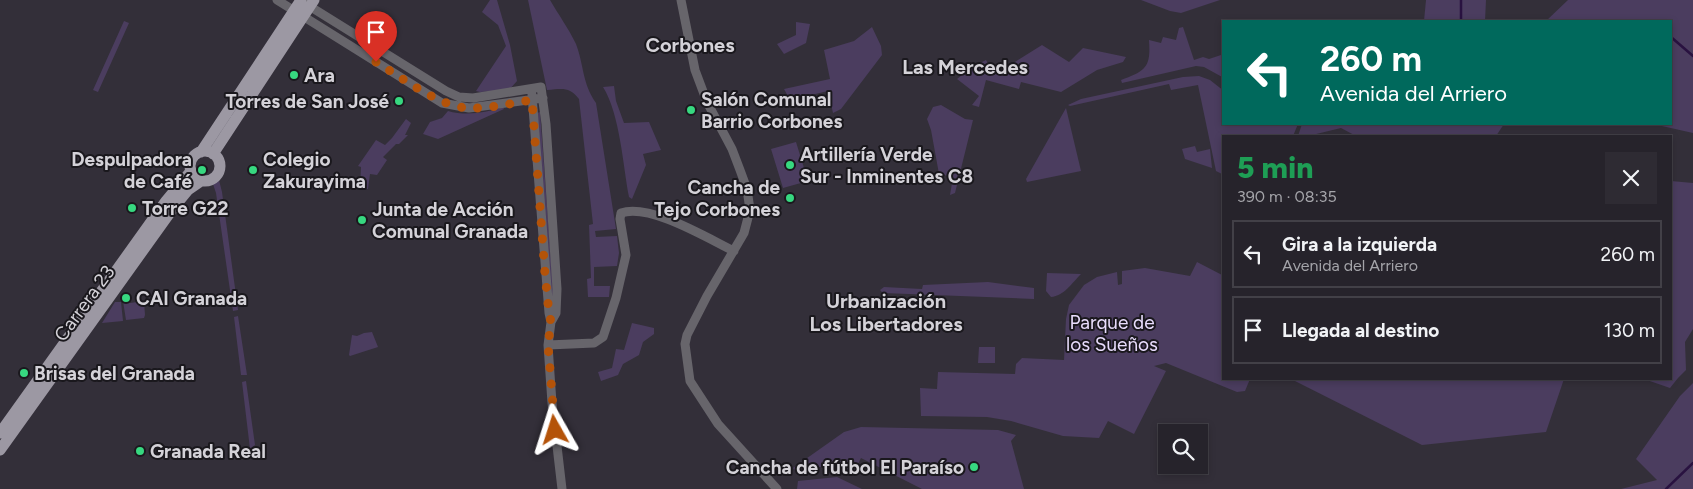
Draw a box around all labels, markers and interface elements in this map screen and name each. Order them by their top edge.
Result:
pin [355,11,397,62]
icon: arrive [362,18,390,46]
district label: Corbones [646,33,735,57]
text: 260 m [1320,38,1422,80]
icon: left [1237,40,1302,105]
district label: Las Mercedes [902,55,1028,79]
place label: Ara [304,64,335,87]
marker: Ara [288,69,300,81]
text: Avenida del Arriero [1320,80,1507,107]
place label: Salón Comunal Barrio Corbones [701,88,842,133]
place label: Torres de San José [226,90,389,113]
marker: Torres de San José [393,95,405,107]
marker: Salón Comunal Barrio Corbones [685,104,697,116]
place label: Artillería Verde Sur - Inminentes C8 [800,143,973,188]
place label: Despulpadora de Café [71,148,192,193]
place label: Colegio Zakurayima [263,148,366,193]
text: 5 min [1237,149,1313,186]
button: close [1605,152,1657,204]
marker: Artillería Verde Sur - Inminentes C8 [784,159,796,171]
marker: Despulpadora de Café [196,164,208,176]
marker: Colegio Zakurayima [247,164,259,176]
place label: Cancha de Tejo Corbones [654,176,780,221]
text: 390 m · 08:35 [1237,187,1337,206]
marker: Cancha de Tejo Corbones [784,192,796,204]
place label: Torre G22 [142,197,228,220]
place label: Junta de Acción Comunal Granada [372,198,528,243]
marker: Torre G22 [126,202,138,214]
marker: Junta de Acción Comunal Granada [356,214,368,226]
text: Gira a la izquierda [1282,233,1437,256]
icon: left [1239,240,1267,268]
text: 260 m [1601,243,1655,266]
text: Avenida del Arriero [1282,256,1418,275]
street label: Carrera 23 [49,261,120,346]
place label: CAI Granada [136,287,247,310]
district label: Urbanización Los Libertadores [809,289,963,336]
marker: CAI Granada [120,292,132,304]
park label: Parque de los Sueños [1066,311,1158,356]
icon: arrive [1239,316,1267,344]
text: Llegada al destino [1282,319,1439,342]
text: 130 m [1604,319,1655,342]
place label: Brisas del Granada [34,362,195,385]
marker: Brisas del Granada [18,367,30,379]
position arrow [528,403,580,455]
map controls [1158,424,1208,474]
button: search [1158,424,1208,474]
place label: Granada Real [150,440,266,463]
marker: Granada Real [134,445,146,457]
place label: Cancha de fútbol El Paraíso [726,456,964,479]
marker: Cancha de fútbol El Paraíso [968,461,980,473]

